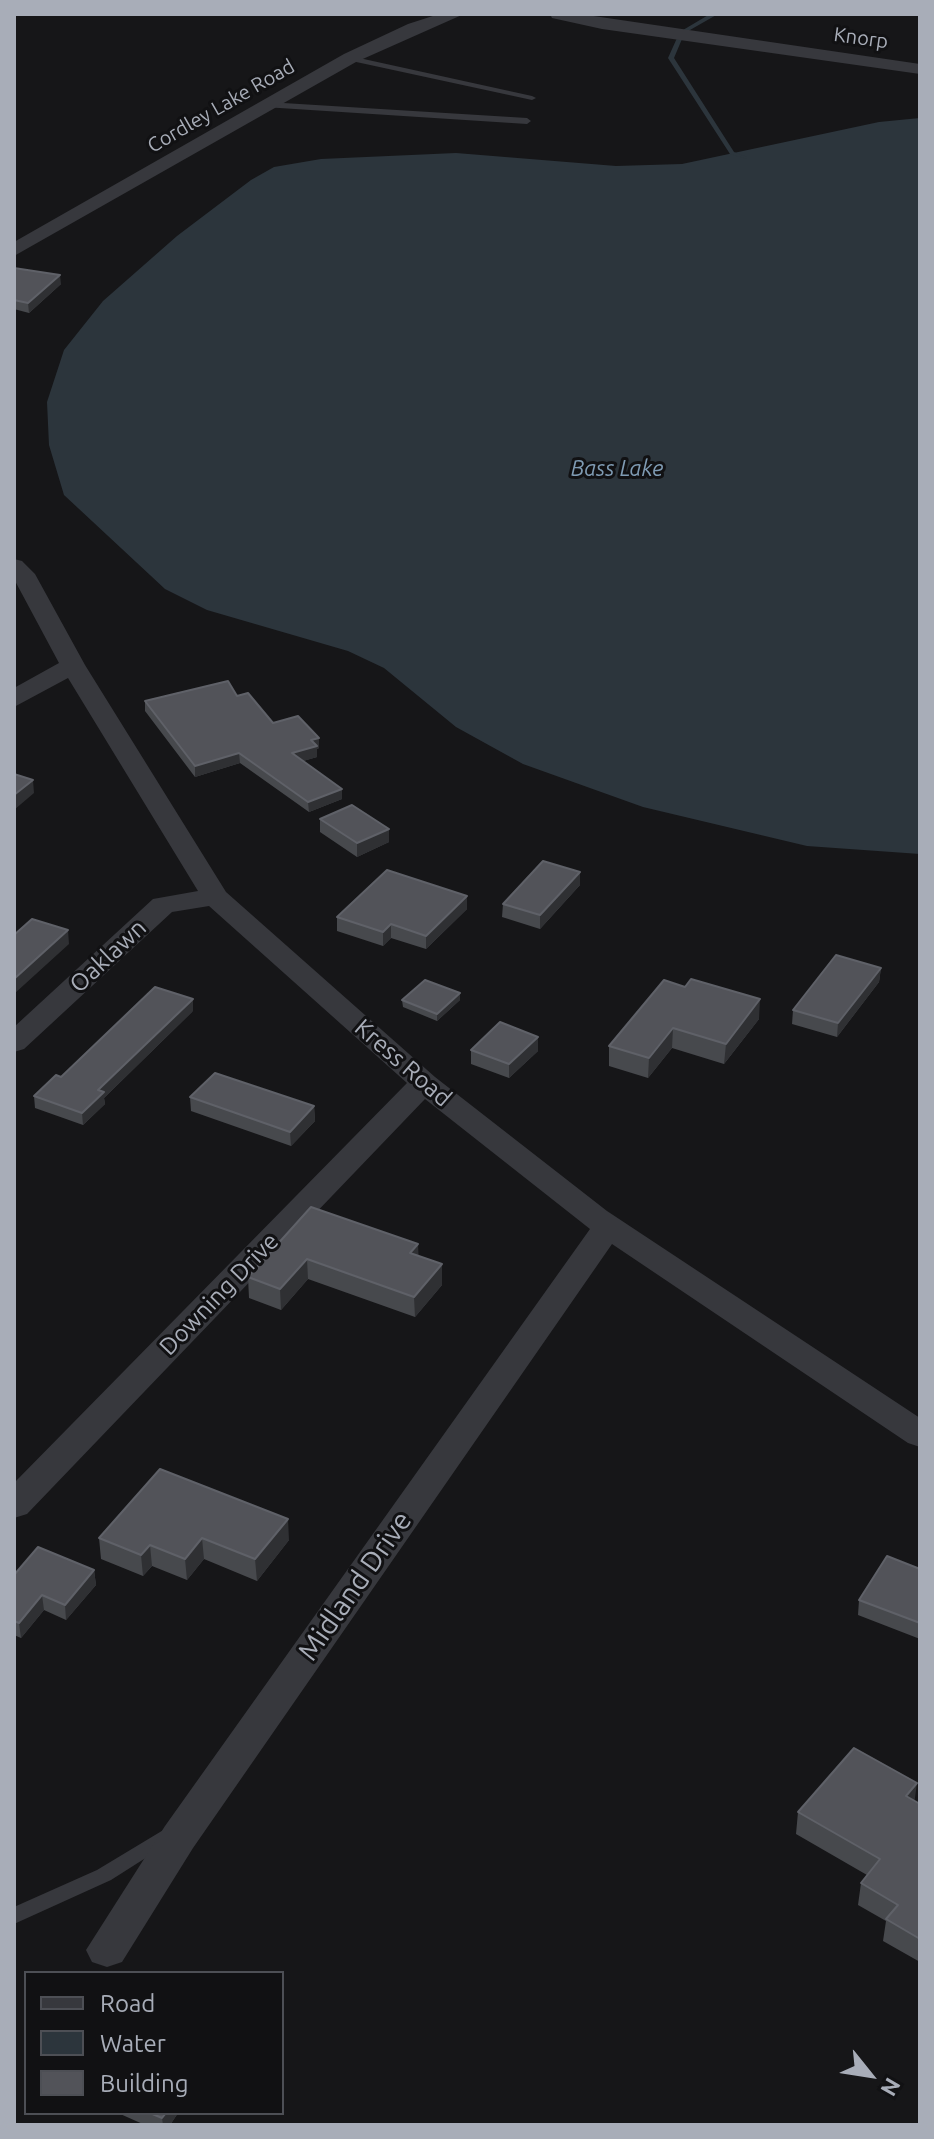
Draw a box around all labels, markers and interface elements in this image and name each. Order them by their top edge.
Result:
street label: Knorp [832,22,890,54]
street label: Cordley Lake Road [143,54,299,158]
water label: Bass Lake [571,456,663,482]
street label: Oaklawn [64,913,152,999]
street label: Kress Road [349,1013,457,1113]
street label: Downing Drive [153,1227,285,1361]
street label: Midland Drive [291,1505,419,1667]
legend [24,1971,284,2115]
text: Road [100,1990,155,2017]
text: Water [100,2030,166,2057]
north arrow [830,2035,910,2115]
text: Building [100,2070,188,2097]
text: N [876,2074,906,2101]

